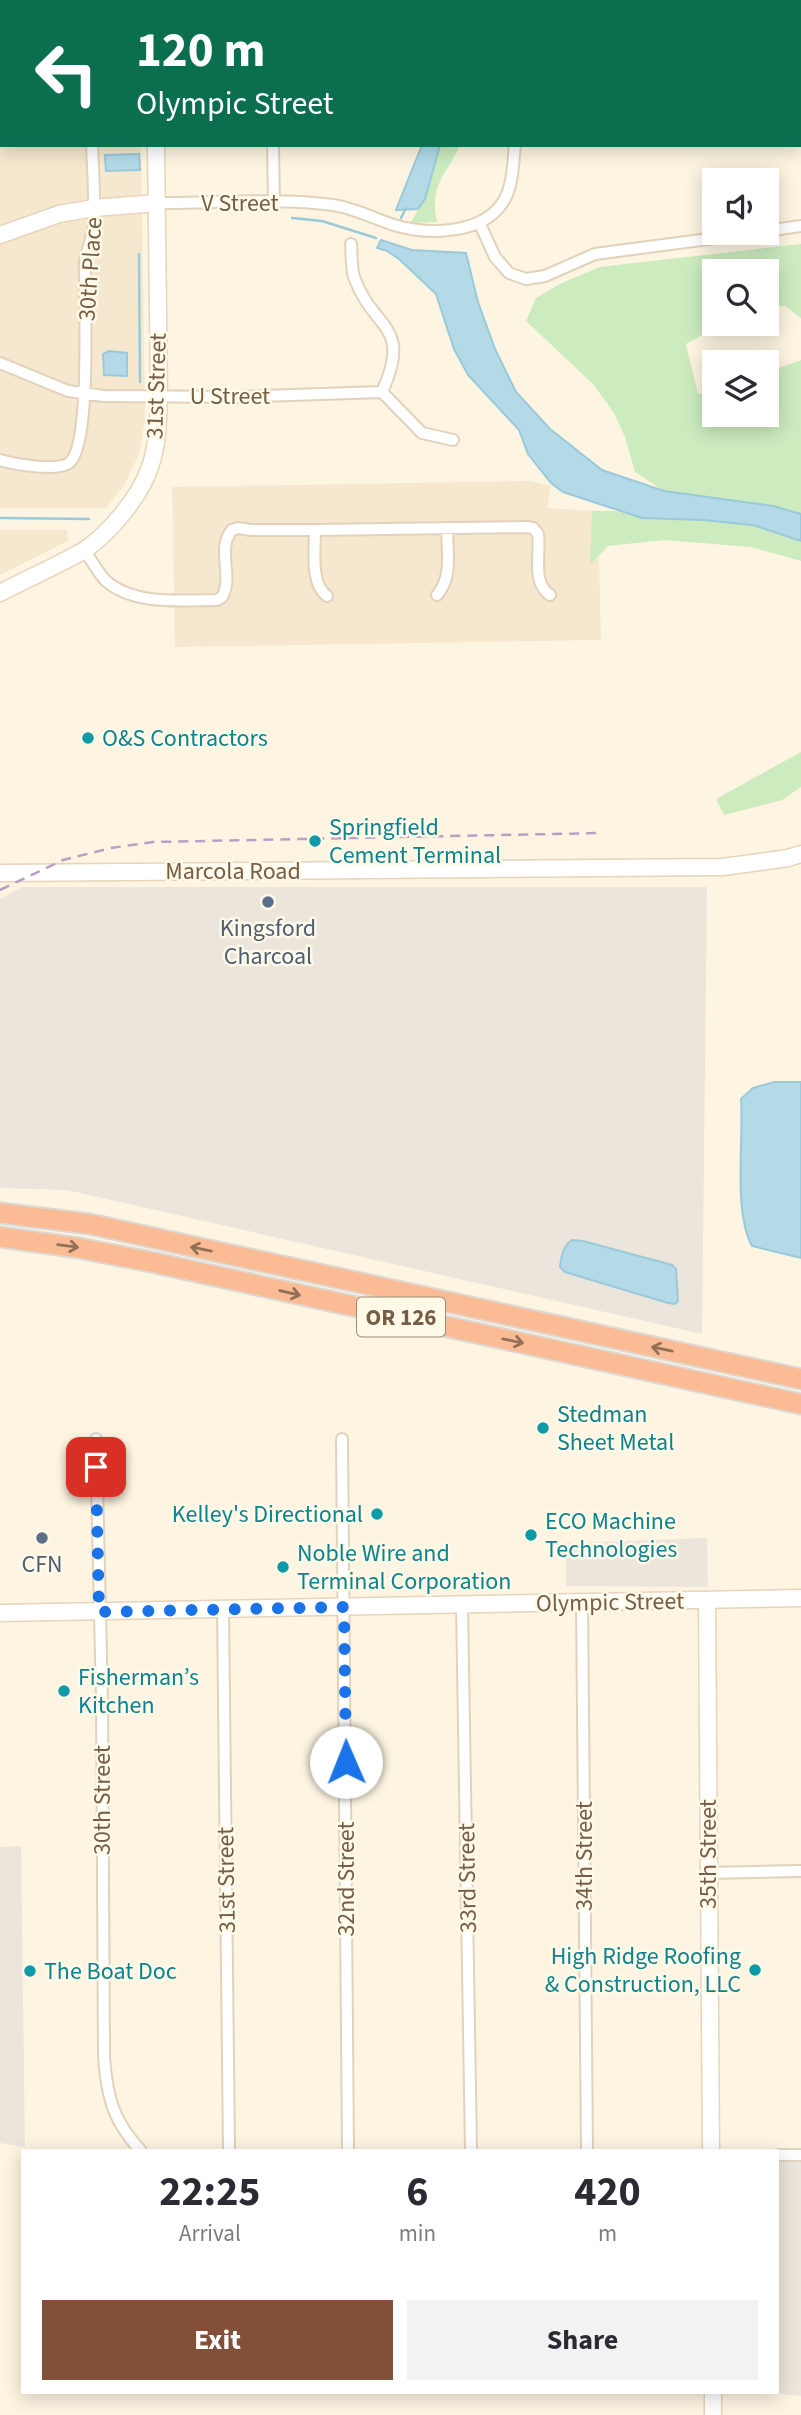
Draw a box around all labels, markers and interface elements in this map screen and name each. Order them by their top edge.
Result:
text: 120 m [136,16,265,86]
icon: left [21,28,112,119]
text: Olympic Street [136,81,334,127]
map controls [702,168,779,427]
button: sound [702,168,779,245]
street label: V Street [201,186,279,221]
street label: 30th Place [69,216,112,322]
button: search [702,259,779,336]
street label: 31st Street [137,332,176,440]
button: layers [702,350,779,427]
street label: U Street [190,379,270,414]
place label: O&S Contractors [102,721,268,756]
marker: O&S Contractors [80,730,96,746]
place label: Springfield Cement Terminal [329,810,501,873]
marker: Springfield Cement Terminal [307,833,323,849]
street label: Marcola Road [165,854,301,889]
marker: Kingsford Charcoal [260,894,276,910]
place label: Kingsford Charcoal [220,911,316,974]
one-way arrow [56,1240,78,1253]
one-way arrow [190,1242,213,1255]
one-way arrow [278,1286,301,1300]
road number: OR 126 [357,1298,445,1336]
one-way arrow [501,1336,523,1349]
one-way arrow [651,1342,674,1356]
place label: Stedman Sheet Metal [557,1397,674,1460]
marker: Stedman Sheet Metal [535,1420,551,1436]
pin [66,1437,126,1497]
icon: arrive [77,1448,115,1486]
place label: Kelley's Directional [172,1497,363,1532]
place label: ECO Machine Technologies [545,1504,677,1567]
marker: Kelley's Directional [369,1506,385,1522]
marker: ECO Machine Technologies [523,1527,539,1543]
marker: CFN [34,1530,50,1546]
place label: Noble Wire and Terminal Corporation [297,1536,512,1599]
place label: CFN [21,1547,63,1582]
marker: Noble Wire and Terminal Corporation [275,1559,291,1575]
street label: Olympic Street [536,1584,684,1621]
place label: Fisherman’s Kitchen [78,1660,199,1723]
marker: Fisherman’s Kitchen [56,1683,72,1699]
position arrow [309,1725,383,1799]
street label: 30th Street [85,1745,120,1855]
street label: 35th Street [691,1799,726,1909]
street label: 34th Street [567,1801,602,1911]
street label: 32nd Street [329,1821,364,1937]
street label: 33rd Street [449,1823,486,1933]
street label: 31st Street [208,1826,245,1934]
place label: High Ridge Roofing & Construction, LLC [545,1939,741,2002]
place label: The Boat Doc [44,1954,177,1989]
marker: High Ridge Roofing & Construction, LLC [747,1962,763,1978]
marker: The Boat Doc [22,1963,38,1979]
text: 22:25 [159,2162,261,2222]
text: 6 [406,2162,428,2222]
text: 420 [574,2162,641,2222]
text: Arrival [179,2217,241,2250]
text: min [399,2217,436,2250]
text: m [598,2217,617,2250]
button: Exit [42,2300,393,2380]
button: Share [407,2300,758,2380]

